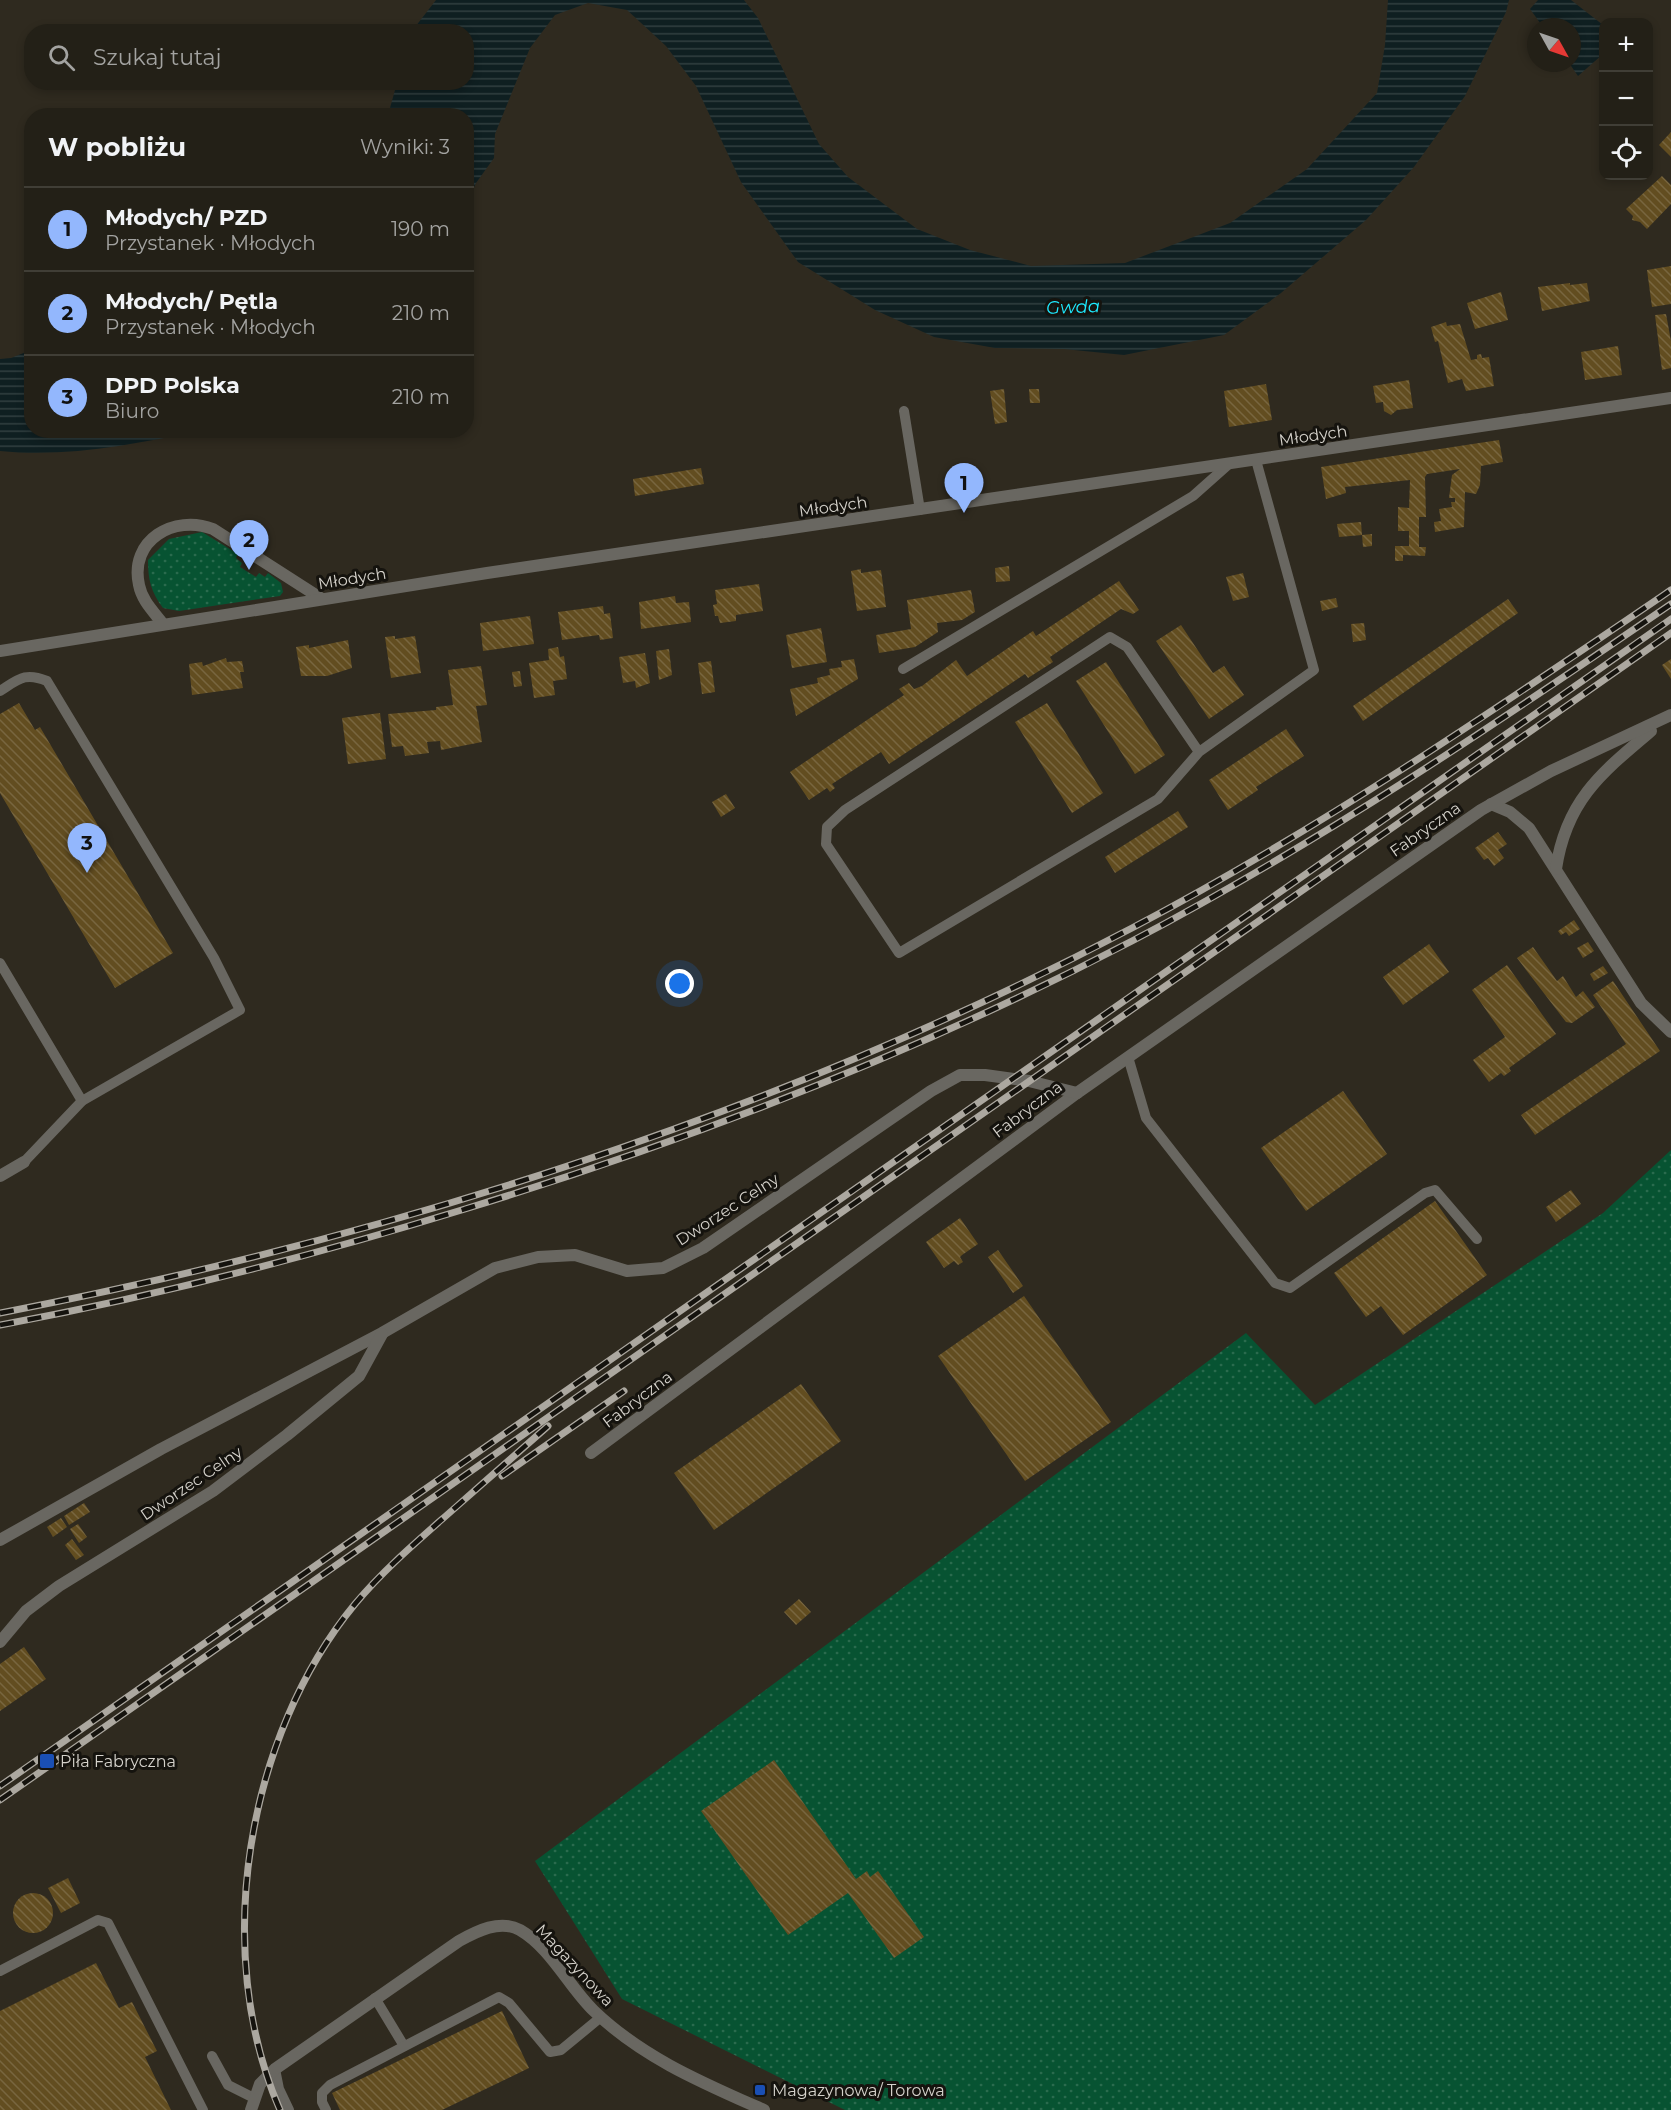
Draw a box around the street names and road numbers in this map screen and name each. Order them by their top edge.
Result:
street label: Młodych [1278,421,1348,450]
street label: Młodych [798,492,868,521]
street label: Młodych [317,564,387,593]
street label: Fabryczna [1386,798,1464,861]
street label: Fabryczna [989,1077,1066,1142]
street label: Dworzec Celny [672,1169,782,1250]
street label: Fabryczna [599,1367,676,1432]
street label: Dworzec Celny [137,1442,246,1524]
street label: Magazynowa [532,1920,618,2010]

